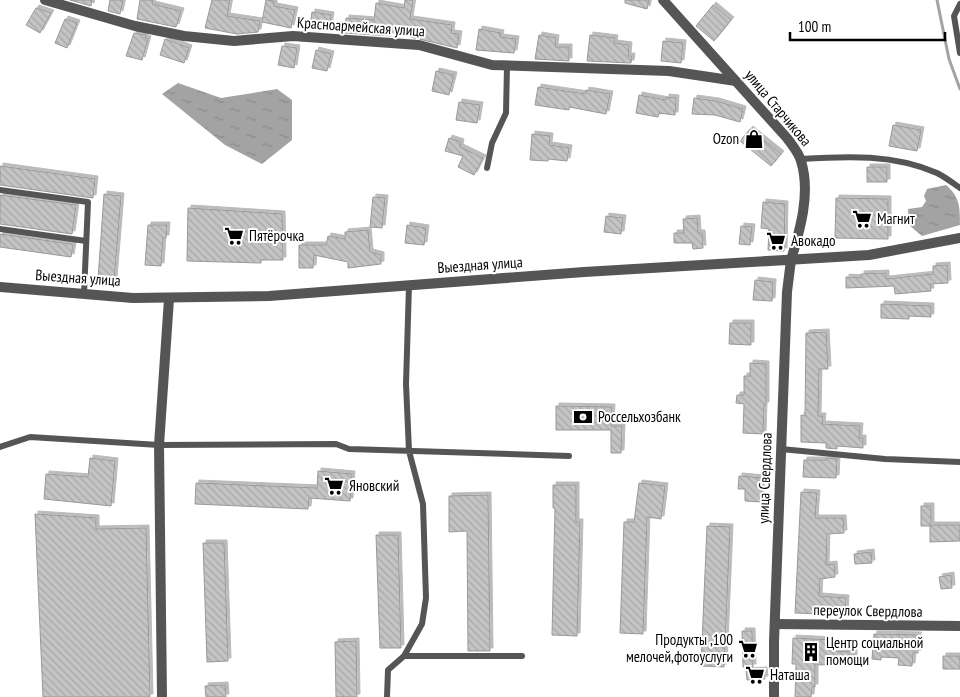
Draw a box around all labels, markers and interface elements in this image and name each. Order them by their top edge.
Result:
scale bar [790,10,945,42]
street label: Красноармейская улица [296,13,426,40]
text: 100 m [798,17,831,36]
street label: улица Старчикова [741,66,816,150]
shop icon: Ozon [743,128,765,150]
place label: Ozon [713,129,739,148]
supermarket icon: Магнит [851,208,873,230]
place label: Магнит [877,209,915,228]
supermarket icon: Пятёрочка [223,225,245,247]
place label: Пятёрочка [249,226,304,245]
supermarket icon: Авокадо [765,230,787,252]
place label: Авокадо [791,231,836,250]
street label: Выездная улица [437,252,523,277]
street label: Выездная улица [35,265,121,290]
bank icon: Россельхозбанк [572,406,594,428]
place label: Россельхозбанк [598,407,681,426]
street label: улица Свердлова [753,432,776,524]
supermarket icon: Яновский [323,475,345,497]
place label: Яновский [349,476,399,495]
street label: переулок Свердлова [813,600,923,621]
place label: Продукты ,100 мелочей,фотоуслуги [626,630,733,666]
place label: Центр социальной помощи [826,633,923,669]
supermarket icon: Продукты ,100 мелочей,фотоуслуги [737,638,759,660]
building icon: Центр социальной помощи [800,641,822,663]
supermarket icon: Наташа [744,664,766,686]
place label: Наташа [770,665,810,684]

